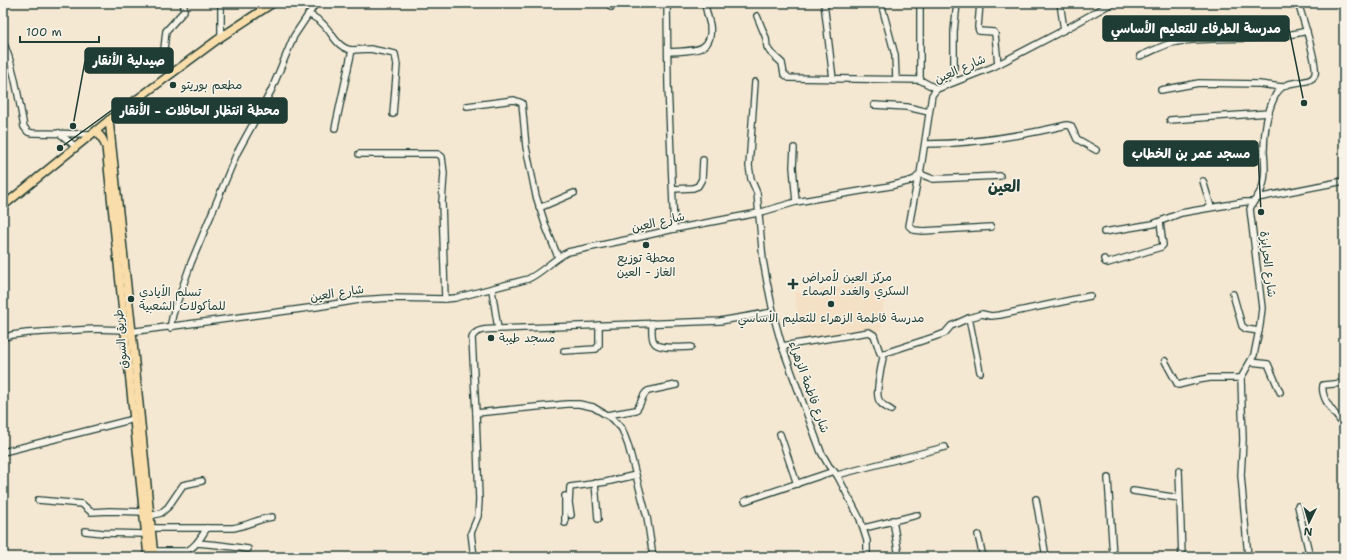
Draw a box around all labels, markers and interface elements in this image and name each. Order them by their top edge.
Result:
callout: مدرسة الطرفاء للتعليم الأساسي [1103,16,1289,41]
scale bar [20,18,99,44]
text: مدرسة الطرفاء للتعليم الأساسي [1111,19,1281,41]
text: 100 m [26,24,62,40]
callout: صيدلية الأنقار [85,48,173,73]
text: صيدلية الأنقار [92,51,165,69]
street label: شارع العين [932,51,988,88]
place label: مطعم بوريتو [180,77,242,94]
marker: مطعم بوريتو [168,80,178,90]
callout: محطة انتظار الحافلات - الأنقار [112,98,287,123]
text: محطة انتظار الحافلات - الأنقار [119,101,280,119]
callout: مسجد عمر بن الخطاب [1124,141,1258,166]
text: مسجد عمر بن الخطاب [1132,145,1250,162]
district label: العين [988,176,1020,197]
street label: شارع العين [630,208,686,237]
street label: شارع الحرايزة [1255,230,1280,298]
marker: محطة توزيع الغاز - العين [641,240,651,250]
place label: محطة توزيع الغاز - العين [617,250,675,280]
place label: مركز العين لأمراض السكري والغدد الصماء [802,269,909,300]
marker: مركز العين لأمراض السكري والغدد الصماء [787,278,799,290]
street label: شارع العين [309,281,365,306]
place label: تسلم الأيادي للمأكولات الشعبية [139,284,226,314]
marker: تسلم الأيادي للمأكولات الشعبية [126,294,136,304]
marker: مدرسة فاطمة الزهراء للتعليم الأساسي [826,299,836,309]
street label: طريق السوق [110,309,132,369]
place label: مدرسة فاطمة الزهراء للتعليم الأساسي [738,310,924,329]
place label: مسجد طيبة [499,330,555,346]
marker: مسجد طيبة [486,333,496,343]
street label: شارع فاطمة الزهراء [784,339,833,435]
north arrow [1289,502,1329,542]
text: N [1303,524,1313,539]

